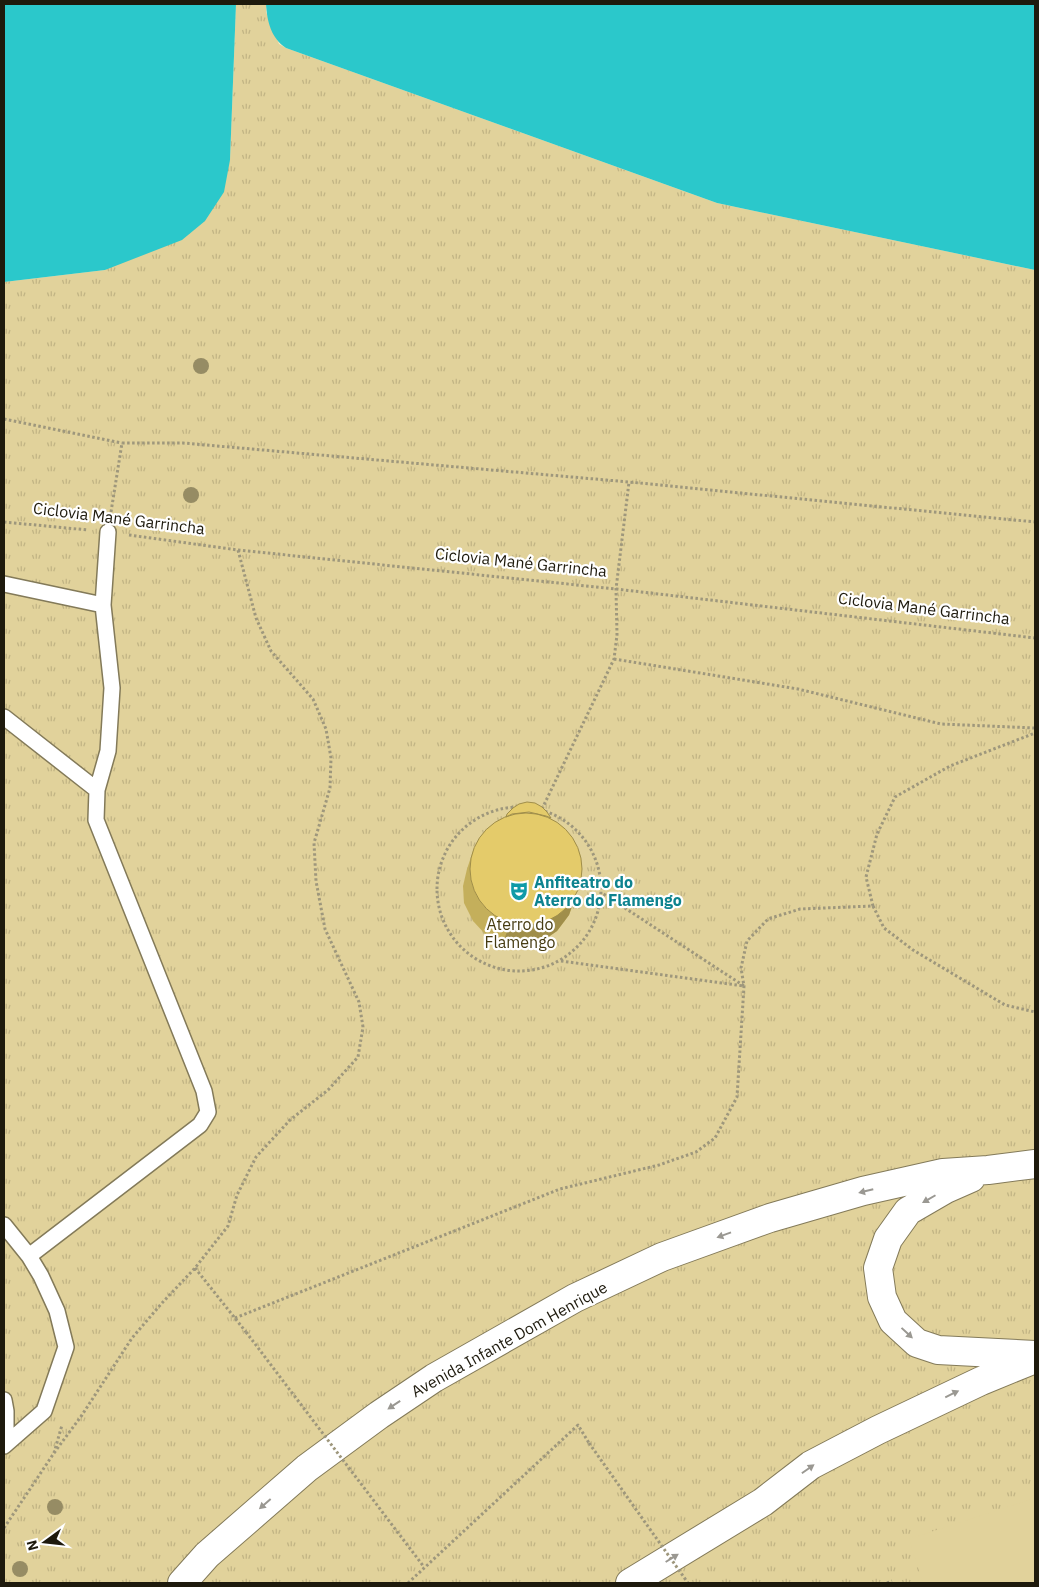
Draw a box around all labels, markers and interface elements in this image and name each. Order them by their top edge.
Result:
street label: Ciclovia Mané Garrincha [32,498,206,539]
street label: Ciclovia Mané Garrincha [434,543,608,581]
street label: Ciclovia Mané Garrincha [837,588,1011,629]
place label: Anfiteatro do Aterro do Flamengo [534,872,682,910]
theatre icon: Anfiteatro do Aterro do Flamengo [508,880,530,902]
park label: Aterro do Flamengo [485,914,556,952]
one-way arrow [859,1187,874,1195]
one-way arrow [922,1195,935,1204]
one-way arrow [716,1231,731,1239]
street label: Avenida Infante Dom Henrique [407,1277,611,1401]
one-way arrow [900,1327,912,1339]
one-way arrow [945,1390,959,1398]
one-way arrow [387,1400,401,1410]
one-way arrow [801,1464,814,1474]
one-way arrow [260,1498,272,1510]
north arrow [20,1517,70,1567]
text: N [22,1538,42,1553]
one-way arrow [665,1553,678,1562]

